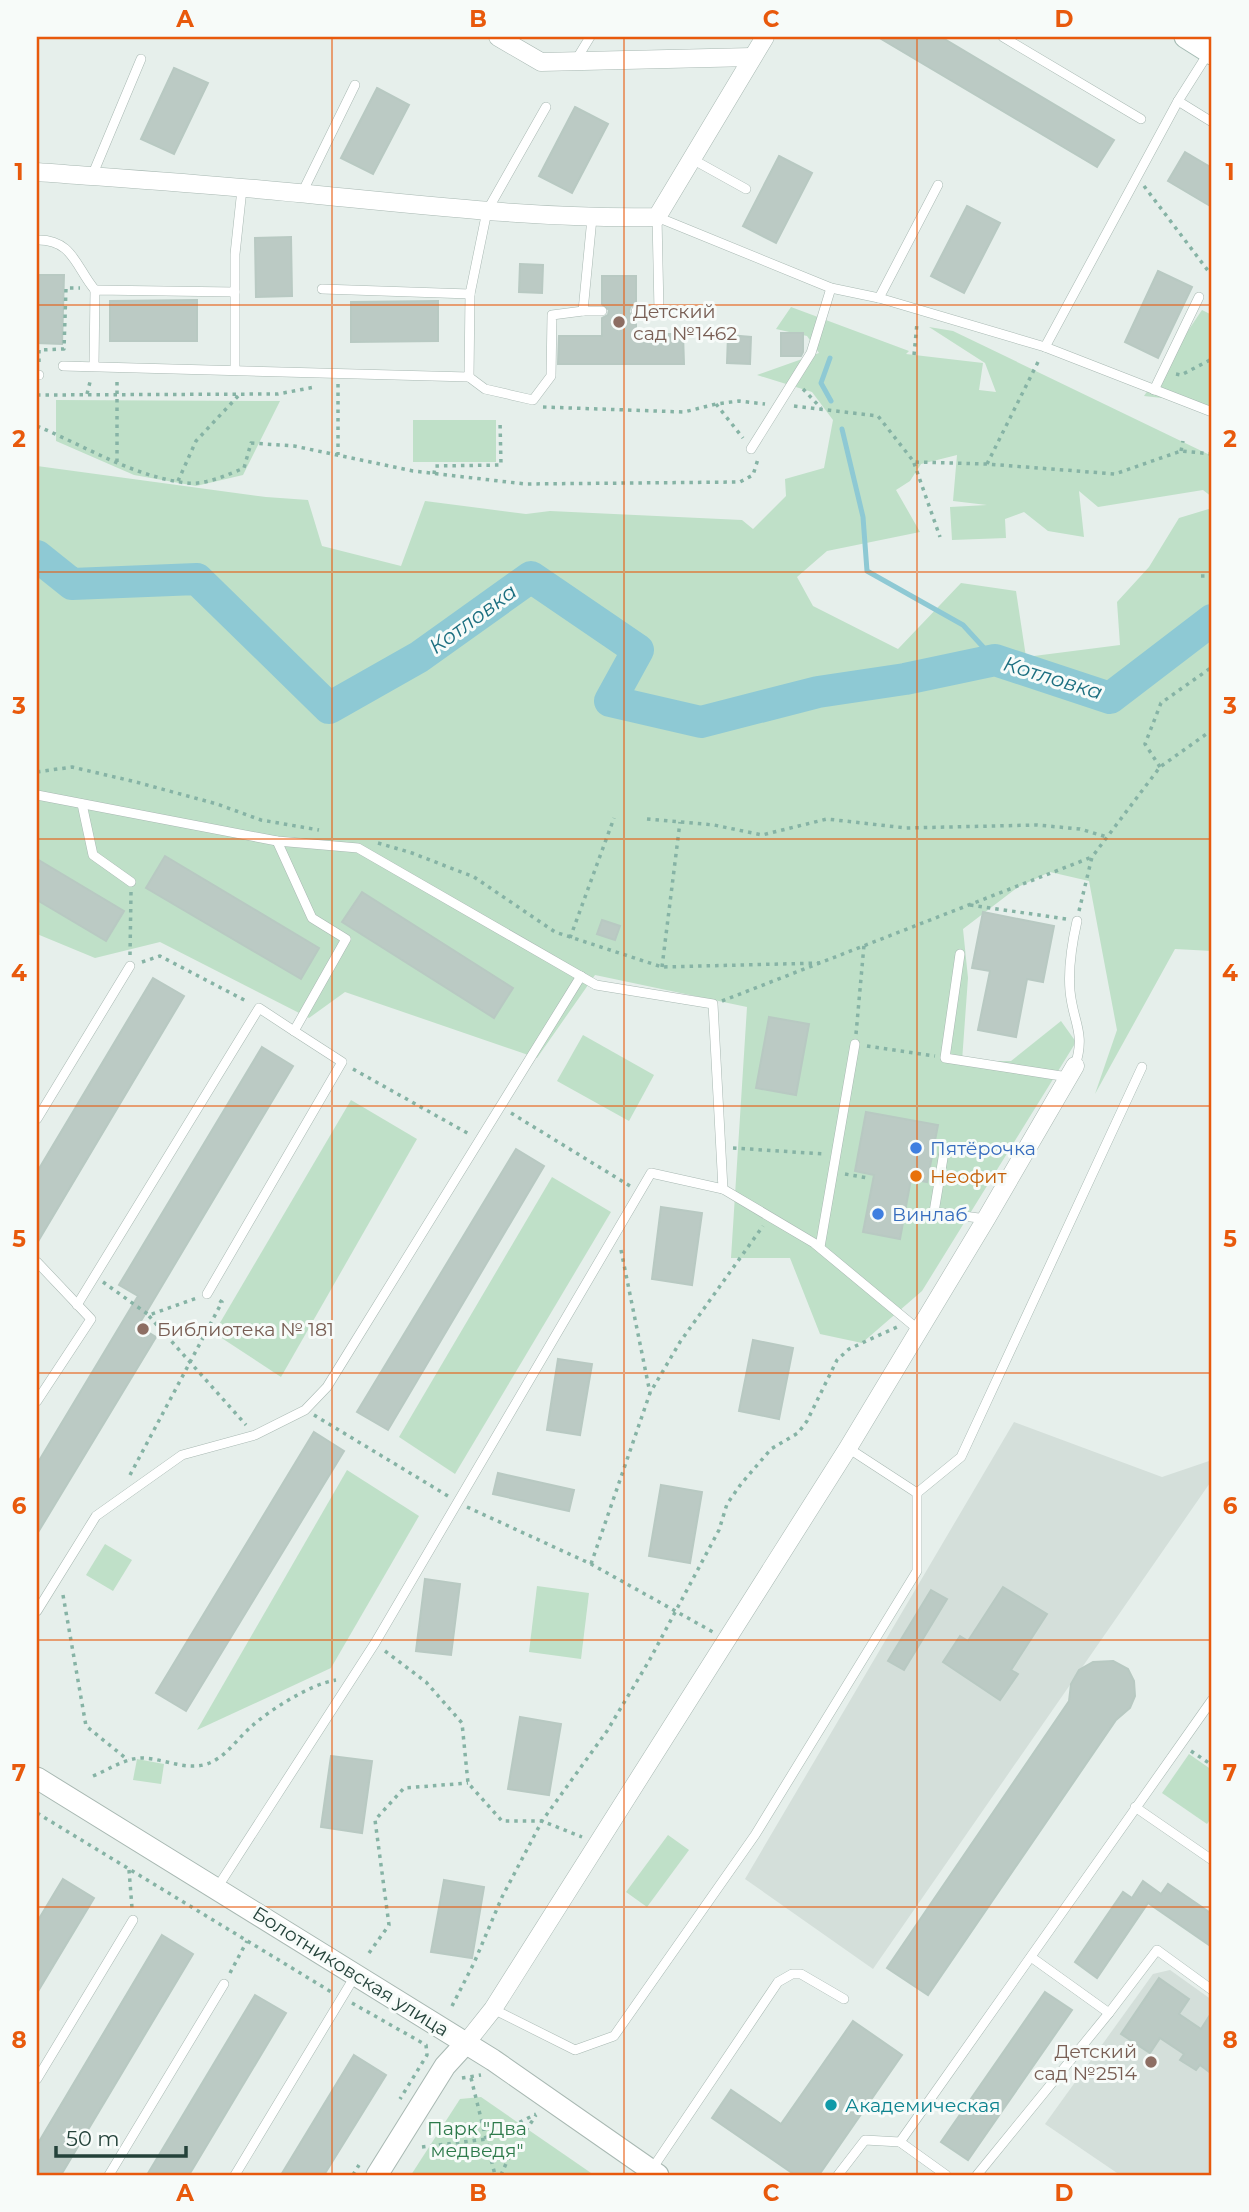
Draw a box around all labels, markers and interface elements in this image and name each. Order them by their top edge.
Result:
text: A [175,5,194,33]
text: B [469,5,487,33]
text: C [763,5,780,33]
text: D [1055,5,1074,33]
text: 1 [14,158,24,186]
text: 1 [1225,158,1235,186]
place label: Детский сад №1462 [633,300,737,345]
marker: Детский сад №1462 [611,314,627,330]
text: 2 [12,425,26,453]
text: 2 [1223,425,1237,453]
water label: Котловка [424,578,521,659]
water label: Котловка [1001,651,1106,704]
text: 3 [11,692,26,720]
text: 3 [1222,692,1237,720]
text: 4 [11,959,27,987]
text: 4 [1222,959,1238,987]
place label: Пятёрочка [930,1137,1036,1160]
marker: Пятёрочка [908,1140,924,1156]
place label: Неофит [930,1165,1006,1188]
marker: Неофит [908,1168,924,1184]
place label: Винлаб [892,1203,968,1226]
marker: Винлаб [870,1206,886,1222]
text: 5 [12,1225,26,1253]
text: 5 [1223,1225,1237,1253]
place label: Библиотека № 181 [157,1318,334,1341]
marker: Библиотека № 181 [135,1321,151,1337]
text: 6 [12,1492,27,1520]
text: 6 [1223,1492,1238,1520]
text: 7 [12,1759,26,1787]
text: 7 [1223,1759,1237,1787]
street label: Болотниковская улица [248,1901,453,2041]
text: 8 [11,2026,27,2054]
text: 8 [1222,2026,1238,2054]
place label: Детский сад №2514 [1034,2040,1137,2085]
marker: Детский сад №2514 [1143,2054,1159,2070]
place label: Академическая [845,2094,1001,2117]
marker: Академическая [823,2097,839,2113]
scale bar [56,2114,186,2158]
park label: Парк "Два медведя" [427,2117,527,2162]
text: 50 m [66,2126,120,2151]
text: A [175,2179,194,2207]
text: B [469,2179,487,2207]
text: C [763,2179,780,2207]
text: D [1055,2179,1074,2207]

